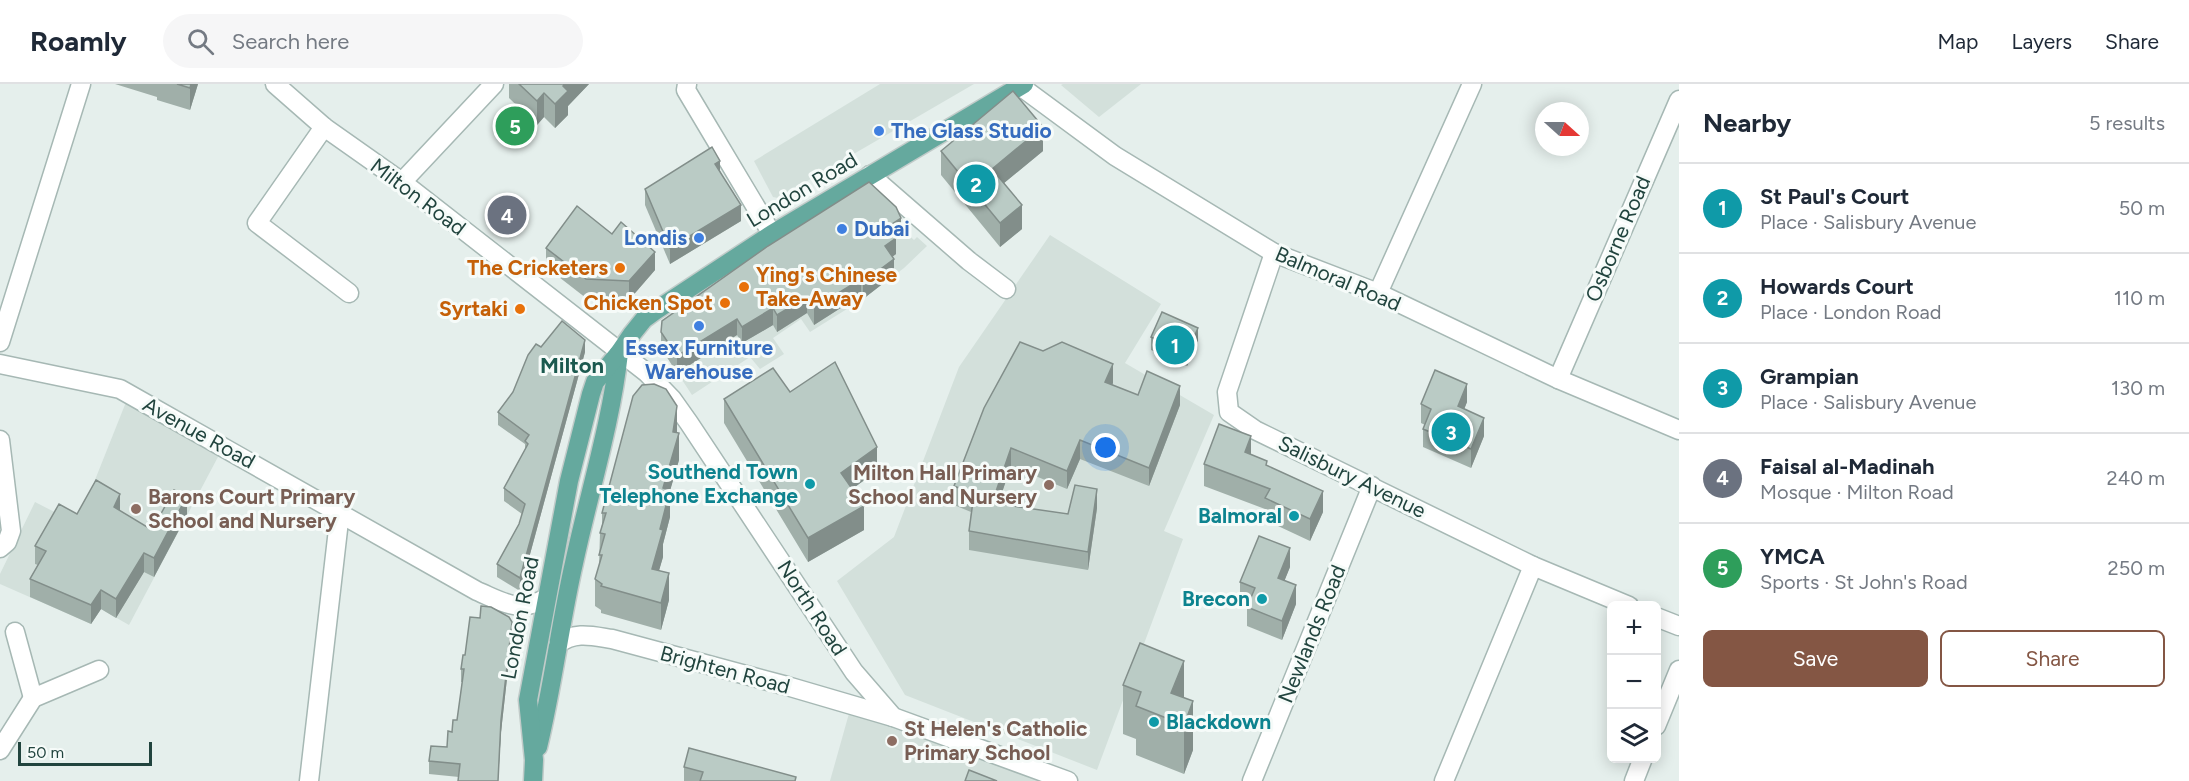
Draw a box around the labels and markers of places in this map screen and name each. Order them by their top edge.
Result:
pin: 5 [496,104,534,148]
place label: The Glass Studio [891,118,1052,143]
marker: The Glass Studio [872,124,886,138]
pin: 2 [956,162,996,206]
pin: 4 [488,192,526,238]
place label: Dubai [854,216,910,241]
marker: Dubai [835,222,849,236]
place label: Londis [624,225,687,250]
marker: Londis [692,231,706,245]
place label: The Cricketers [467,255,608,280]
marker: The Cricketers [613,261,627,275]
place label: Ying's Chinese Take-Away [756,262,898,311]
marker: Ying's Chinese Take-Away [737,280,751,294]
place label: Chicken Spot [584,290,713,315]
place label: Syrtaki [439,296,508,321]
marker: Chicken Spot [718,296,732,310]
marker: Syrtaki [513,302,527,316]
marker: Essex Furniture Warehouse [692,319,706,333]
pin: 1 [1156,322,1194,368]
place label: Essex Furniture Warehouse [625,335,773,384]
pin: 3 [1432,410,1470,454]
place label: Southend Town Telephone Exchange [599,459,798,508]
place label: Milton Hall Primary School and Nursery [848,460,1038,509]
marker: Southend Town Telephone Exchange [803,477,817,491]
marker: Milton Hall Primary School and Nursery [1042,478,1056,492]
place label: Barons Court Primary School and Nursery [148,484,356,533]
marker: Barons Court Primary School and Nursery [129,502,143,516]
place label: Balmoral [1198,503,1282,528]
marker: Balmoral [1287,509,1301,523]
place label: Brecon [1182,586,1250,611]
marker: Brecon [1255,592,1269,606]
place label: Blackdown [1166,709,1271,734]
marker: Blackdown [1147,715,1161,729]
place label: St Helen's Catholic Primary School [904,716,1088,765]
marker: St Helen's Catholic Primary School [885,734,899,748]

